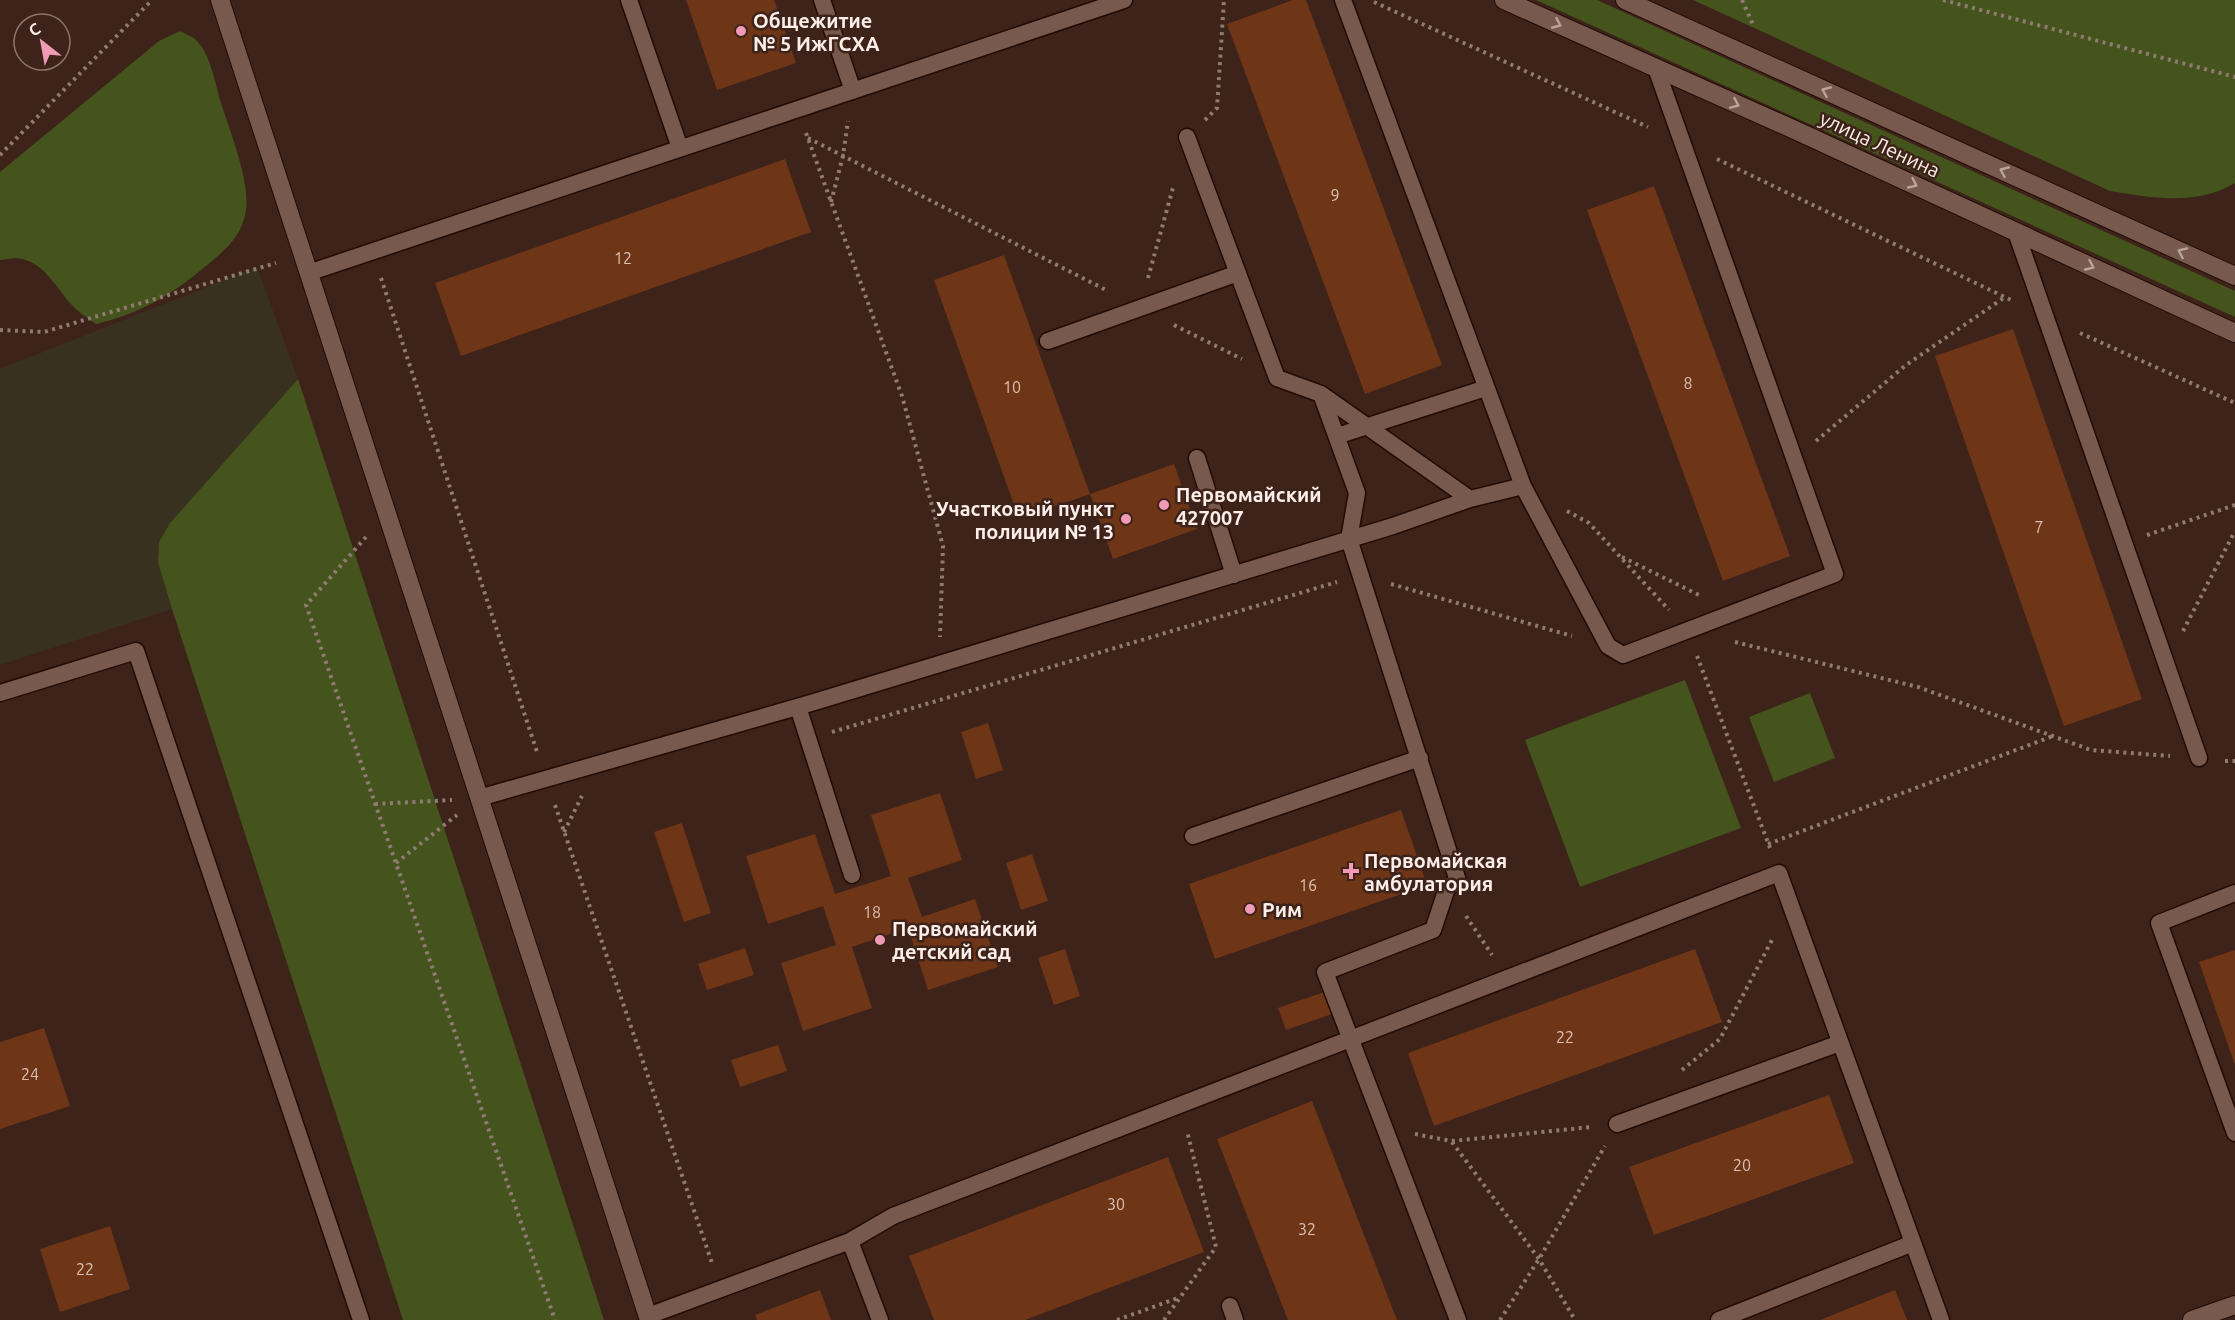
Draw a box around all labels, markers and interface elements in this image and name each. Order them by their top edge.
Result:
place label: Общежитие № 5 ИжГСХА [753,9,880,55]
north arrow [12,12,72,72]
one-way arrow [1551,16,1562,28]
text: С [25,19,43,39]
marker: Общежитие № 5 ИжГСХА [734,24,748,38]
one-way arrow [1822,86,1833,98]
one-way arrow [1729,96,1740,108]
street label: улица Ленина [1816,106,1944,182]
one-way arrow [1999,167,2010,179]
one-way arrow [1906,177,1917,189]
house number: 9 [1330,186,1340,204]
one-way arrow [2177,247,2188,259]
house number: 12 [614,249,632,267]
one-way arrow [2083,259,2094,271]
house number: 8 [1683,374,1693,392]
house number: 10 [1003,378,1021,396]
place label: Первомайский 427007 [1176,483,1322,529]
place label: Участковый пункт полиции № 13 [936,497,1114,543]
marker: Первомайский 427007 [1157,498,1171,512]
marker: Участковый пункт полиции № 13 [1119,512,1133,526]
house number: 7 [2034,518,2044,536]
place label: Первомайская амбулатория [1364,849,1507,895]
marker: Первомайская амбулатория [1342,862,1360,880]
house number: 16 [1299,876,1317,894]
place label: Рим [1262,898,1302,921]
marker: Рим [1243,902,1257,916]
house number: 18 [863,903,881,921]
place label: Первомайский детский сад [892,917,1038,963]
marker: Первомайский детский сад [873,933,887,947]
house number: 22 [1556,1028,1574,1046]
house number: 24 [21,1065,39,1083]
house number: 20 [1733,1156,1751,1174]
house number: 30 [1107,1195,1125,1213]
house number: 32 [1298,1220,1316,1238]
house number: 22 [76,1260,94,1278]

